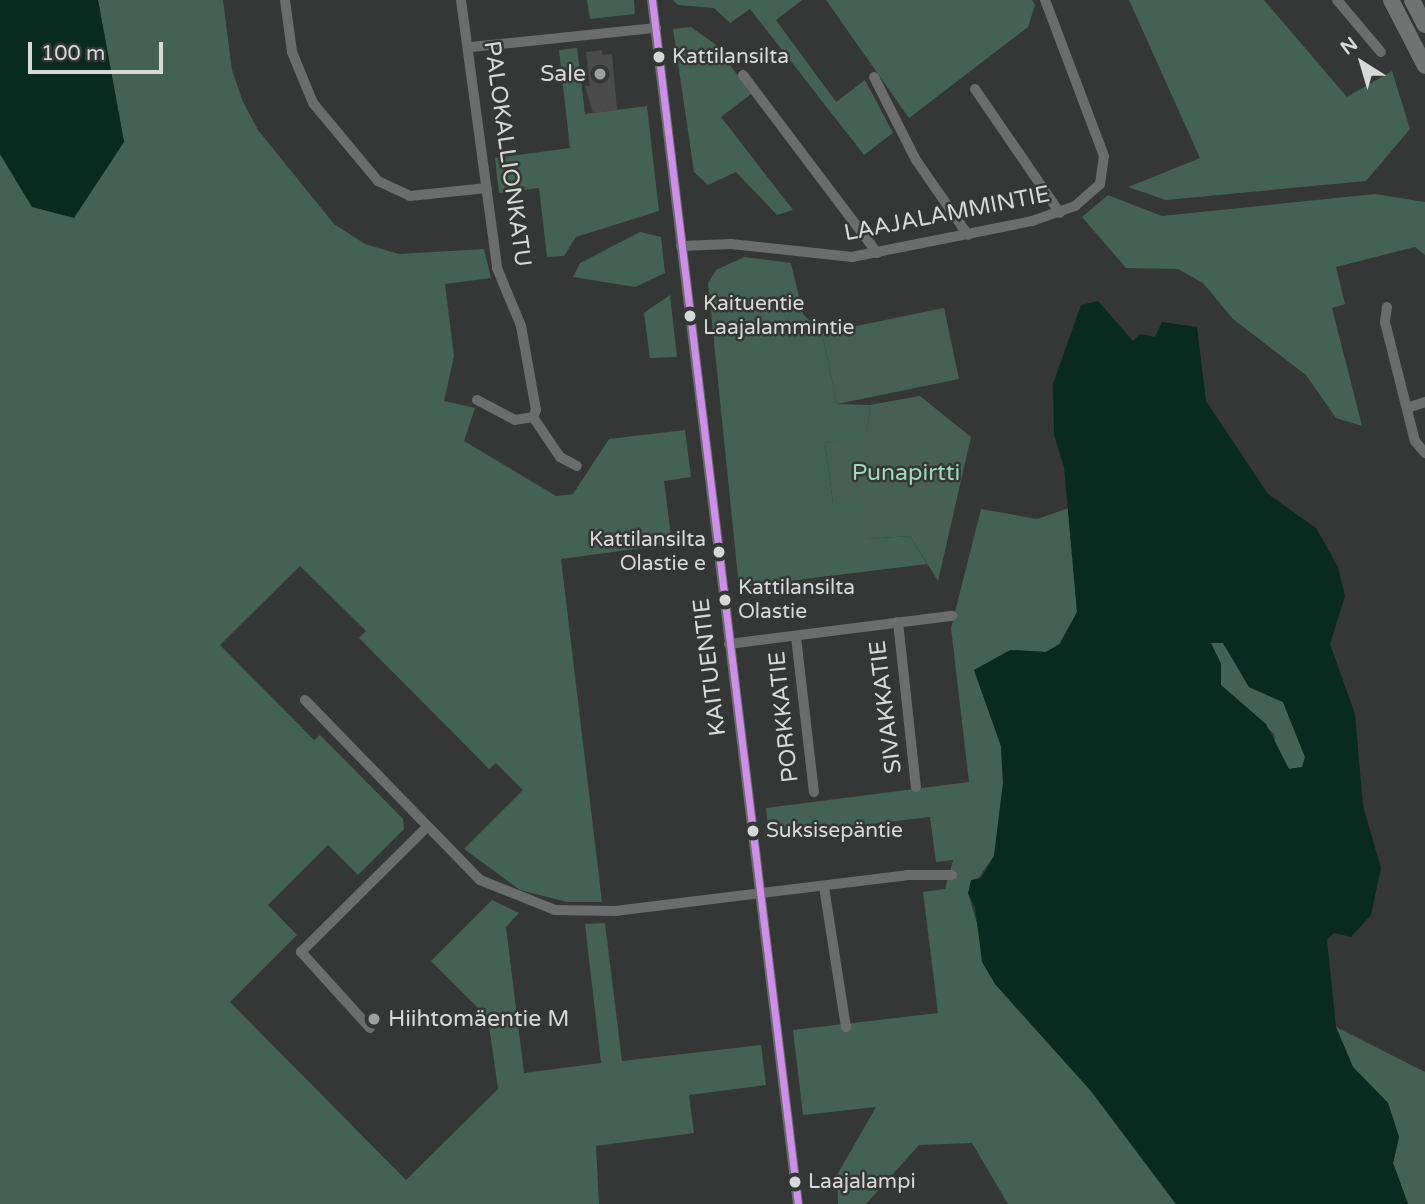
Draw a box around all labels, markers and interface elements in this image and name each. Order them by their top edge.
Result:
scale bar [32,28,166,72]
north arrow [1327,28,1397,98]
text: N [1337,33,1362,60]
street label: PALOKALLIONKATU [477,39,537,269]
text: 100 m [41,41,105,66]
place label: Kattilansilta [672,44,789,70]
marker: Kattilansilta [652,50,666,64]
place label: Sale [540,60,586,88]
marker: Sale [592,66,608,82]
street label: LAAJALAMMINTIE [842,180,1052,248]
place label: Kaituentie Laajalammintie [703,291,854,341]
marker: Kaituentie Laajalammintie [683,309,697,323]
park label: Punapirtti [852,459,960,487]
place label: Kattilansilta Olastie e [589,527,706,577]
marker: Kattilansilta Olastie e [712,545,726,559]
place label: Kattilansilta Olastie [738,575,855,625]
marker: Kattilansilta Olastie [718,593,732,607]
street label: KAITUENTIE [688,597,732,737]
street label: SIVAKKATIE [864,639,908,775]
street label: PORKKATIE [763,650,805,784]
place label: Suksisepäntie [766,818,903,844]
marker: Suksisepäntie [746,824,760,838]
place label: Hiihtomäentie M [388,1005,569,1033]
marker: Hiihtomäentie M [366,1011,382,1027]
place label: Laajalampi [808,1169,916,1195]
marker: Laajalampi [788,1175,802,1189]

